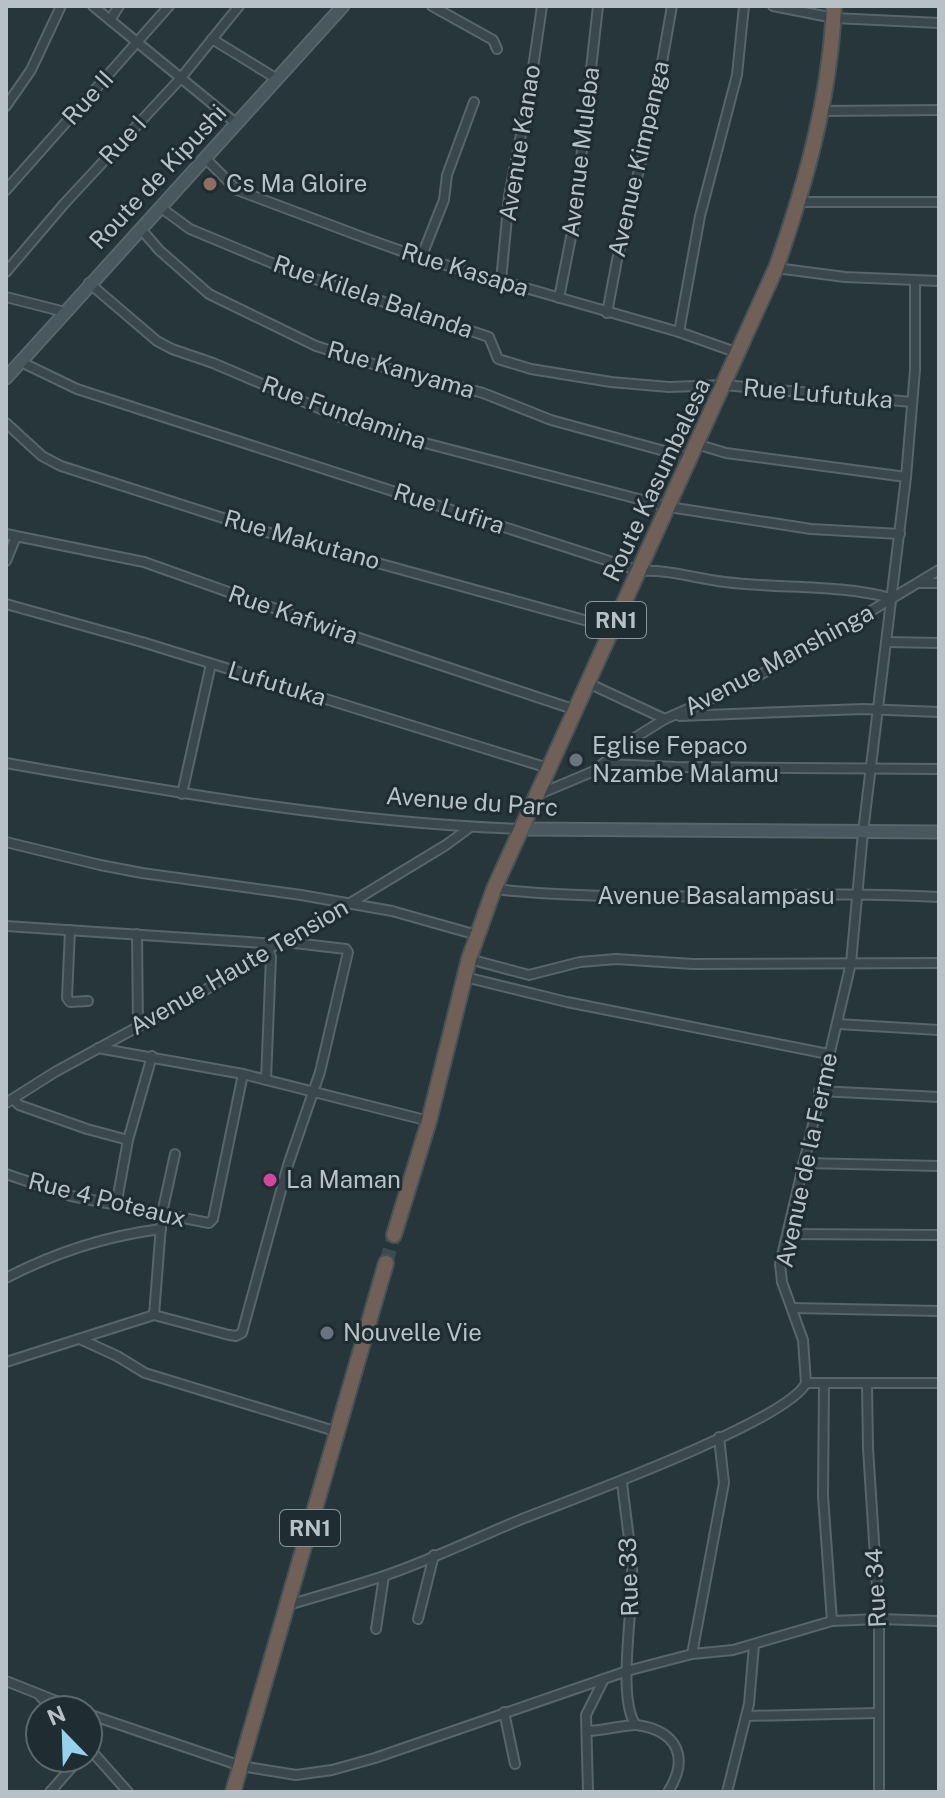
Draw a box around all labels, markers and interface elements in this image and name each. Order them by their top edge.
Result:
street label: Avenue Kimpanga [602,58,674,260]
street label: Avenue Kanao [493,63,545,223]
street label: Rue II [56,65,119,130]
street label: Avenue Muleba [556,65,604,239]
street label: Route de Kipushi [83,98,231,254]
street label: Rue I [93,109,152,169]
place label: Cs Ma Gloire [226,169,367,197]
marker: Cs Ma Gloire [201,175,219,193]
street label: Rue Kasapa [398,236,532,302]
street label: Rue Kilela Balanda [270,249,477,343]
street label: Rue Kanyama [324,335,478,403]
street label: Rue Fundamina [258,369,430,455]
street label: Rue Lufutuka [742,373,894,413]
street label: Route Kasumbalesa [597,374,715,586]
street label: Rue Lufira [390,477,508,539]
street label: Rue Makutano [221,503,383,575]
street label: Rue Kafwira [225,579,362,649]
street label: Avenue Manshinga [679,597,878,721]
road number: RN1 [586,602,646,638]
street label: Lufutuka [225,655,330,711]
place label: Eglise Fepaco Nzambe Malamu [592,731,779,787]
marker: Eglise Fepaco Nzambe Malamu [567,751,585,769]
street label: Avenue du Parc [385,781,559,821]
street label: Avenue Basalampasu [597,881,835,909]
street label: Avenue Haute Tension [124,892,353,1040]
street label: Avenue de la Ferme [770,1050,842,1270]
place label: La Maman [286,1165,401,1193]
street label: Rue 4 Poteaux [26,1166,189,1232]
marker: La Maman [261,1171,279,1189]
place label: Nouvelle Vie [343,1318,482,1346]
marker: Nouvelle Vie [318,1324,336,1342]
road number: RN1 [280,1510,340,1546]
street label: Rue 33 [613,1537,643,1617]
street label: Rue 34 [859,1548,891,1628]
north arrow [24,1694,104,1774]
text: N [43,1700,69,1731]

